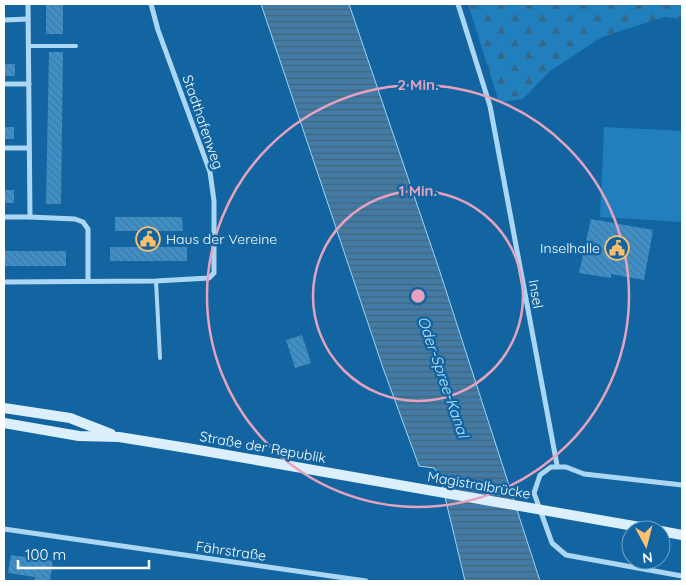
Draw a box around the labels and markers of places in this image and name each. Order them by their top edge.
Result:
public building icon: Haus der Vereine [135,226,161,252]
place label: Haus der Vereine [166,230,277,248]
public building icon: Inselhalle [604,235,630,261]
place label: Inselhalle [540,239,600,257]
centre of rings [409,287,427,305]

